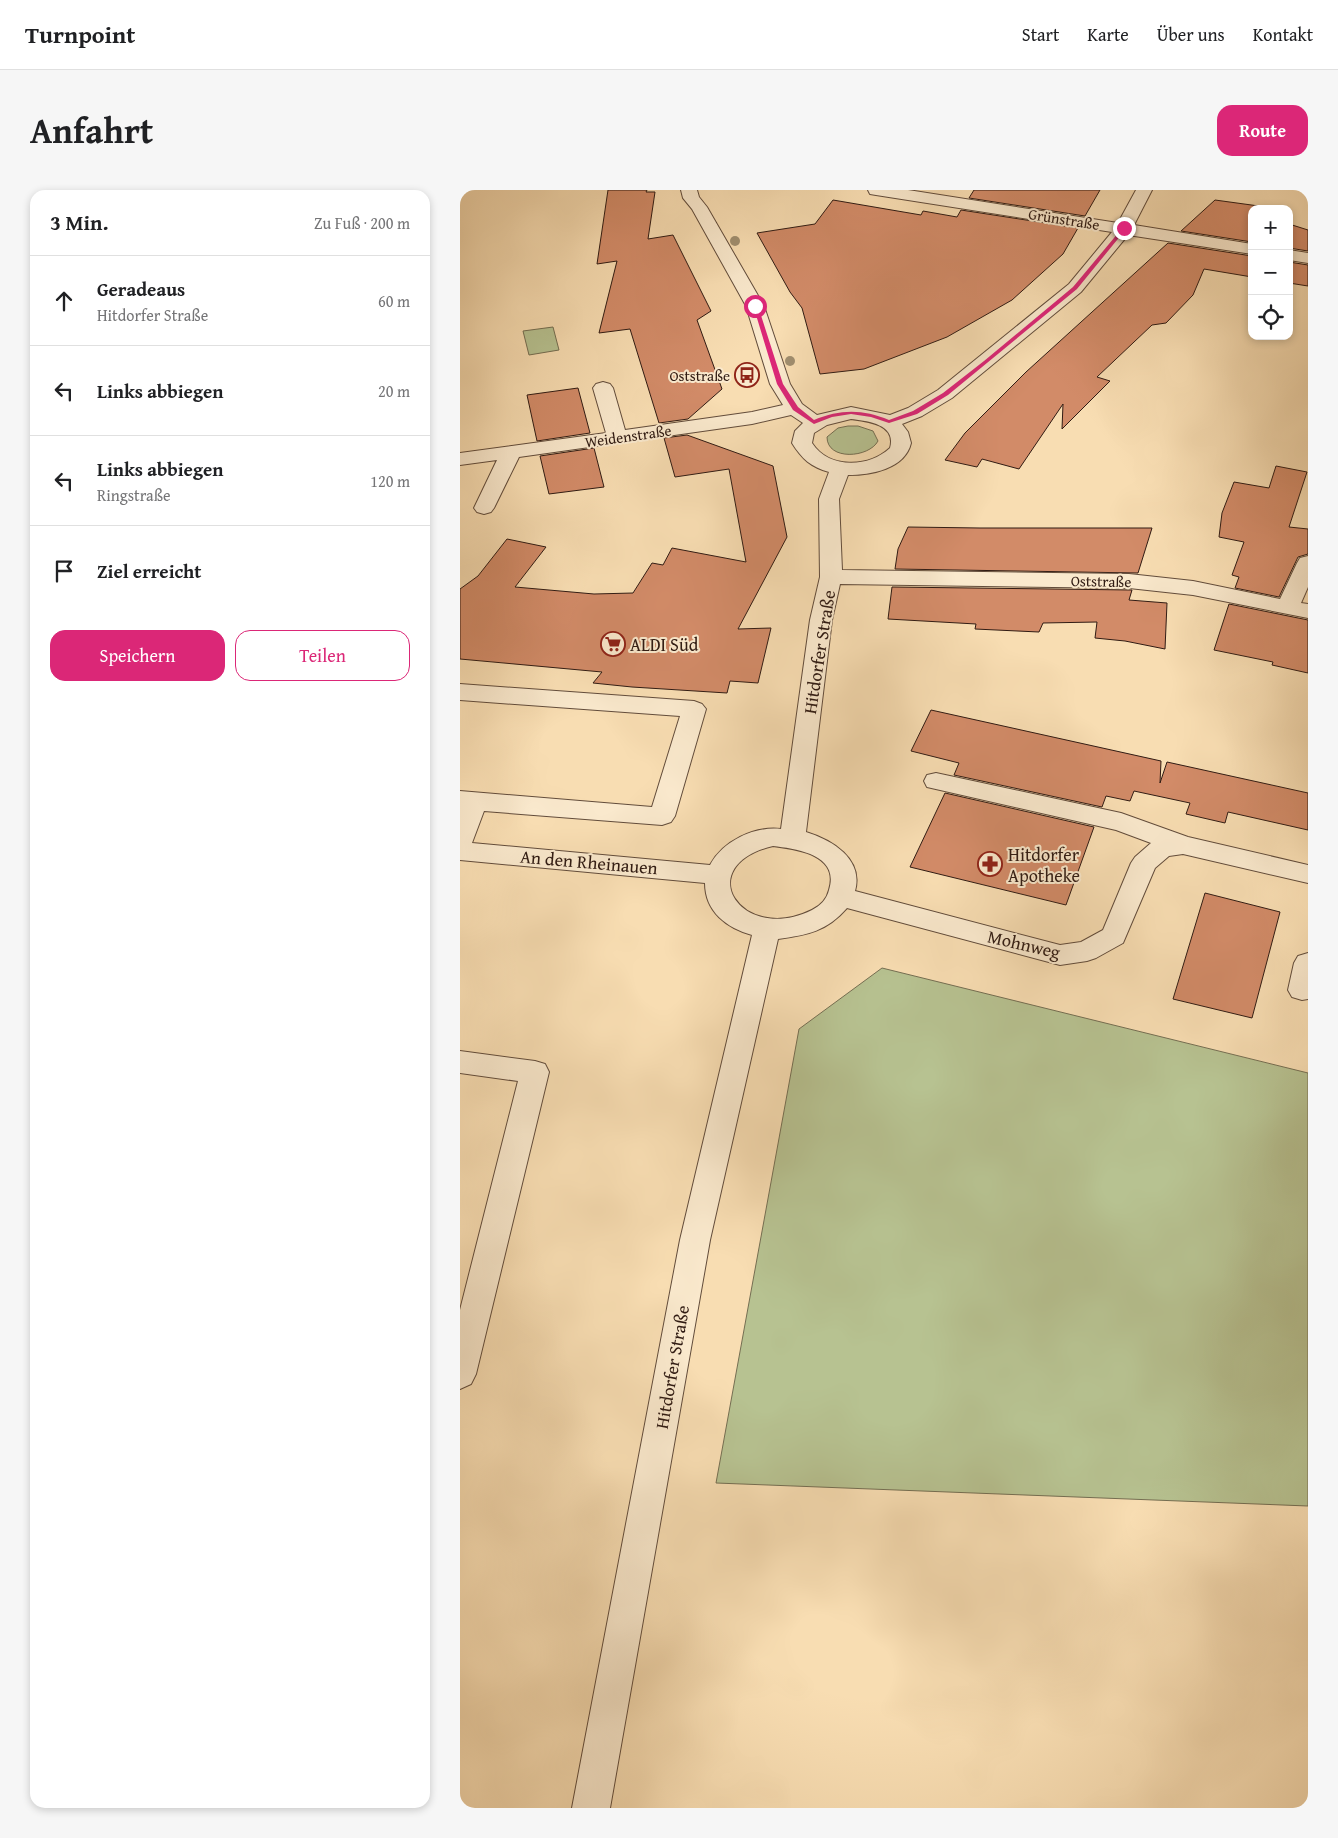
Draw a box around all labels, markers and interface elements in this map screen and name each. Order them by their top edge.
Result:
text: Turnpoint [25,17,135,52]
text: Start [1022,21,1059,48]
text: Karte [1087,21,1129,48]
text: Über uns [1157,21,1225,48]
text: Kontakt [1253,21,1313,48]
text: Anfahrt [30,105,153,156]
button: Route [1217,105,1308,156]
street label: Grünstraße [1027,203,1101,235]
map controls [1248,205,1293,340]
button: + [1248,205,1293,250]
text: 3 Min. [50,207,108,238]
text: Zu Fuß · 200 m [314,211,410,235]
route end [1113,217,1136,240]
button: − [1248,250,1293,295]
text: Geradeaus [97,275,185,303]
icon: ahead [50,287,78,315]
text: 60 m [378,289,410,313]
route start [744,295,767,318]
button: locate [1248,295,1293,340]
text: Hitdorfer Straße [97,303,208,327]
bus stop icon: Oststraße [734,362,760,388]
place label: Oststraße [669,365,730,386]
icon: left [50,377,78,405]
text: Links abbiegen [97,377,223,405]
text: 20 m [378,379,410,403]
street label: Weidenstraße [583,420,673,452]
text: Links abbiegen [97,455,223,483]
icon: left [50,467,78,495]
text: 120 m [370,469,410,493]
text: Ringstraße [97,483,171,507]
icon: arrive [50,557,78,585]
text: Ziel erreicht [97,557,201,585]
street label: Oststraße [1071,570,1131,592]
street label: Hitdorfer Straße [796,588,842,716]
button: Speichern [50,630,225,681]
button: Teilen [235,630,410,681]
supermarket icon: ALDI Süd [600,631,626,657]
place label: ALDI Süd [630,631,699,658]
place label: Hitdorfer Apotheke [1008,841,1080,889]
street label: An den Rheinauen [519,843,659,881]
pharmacy icon: Hitdorfer Apotheke [977,851,1003,877]
street label: Mohnweg [985,923,1063,965]
street label: Hitdorfer Straße [648,1303,696,1431]

